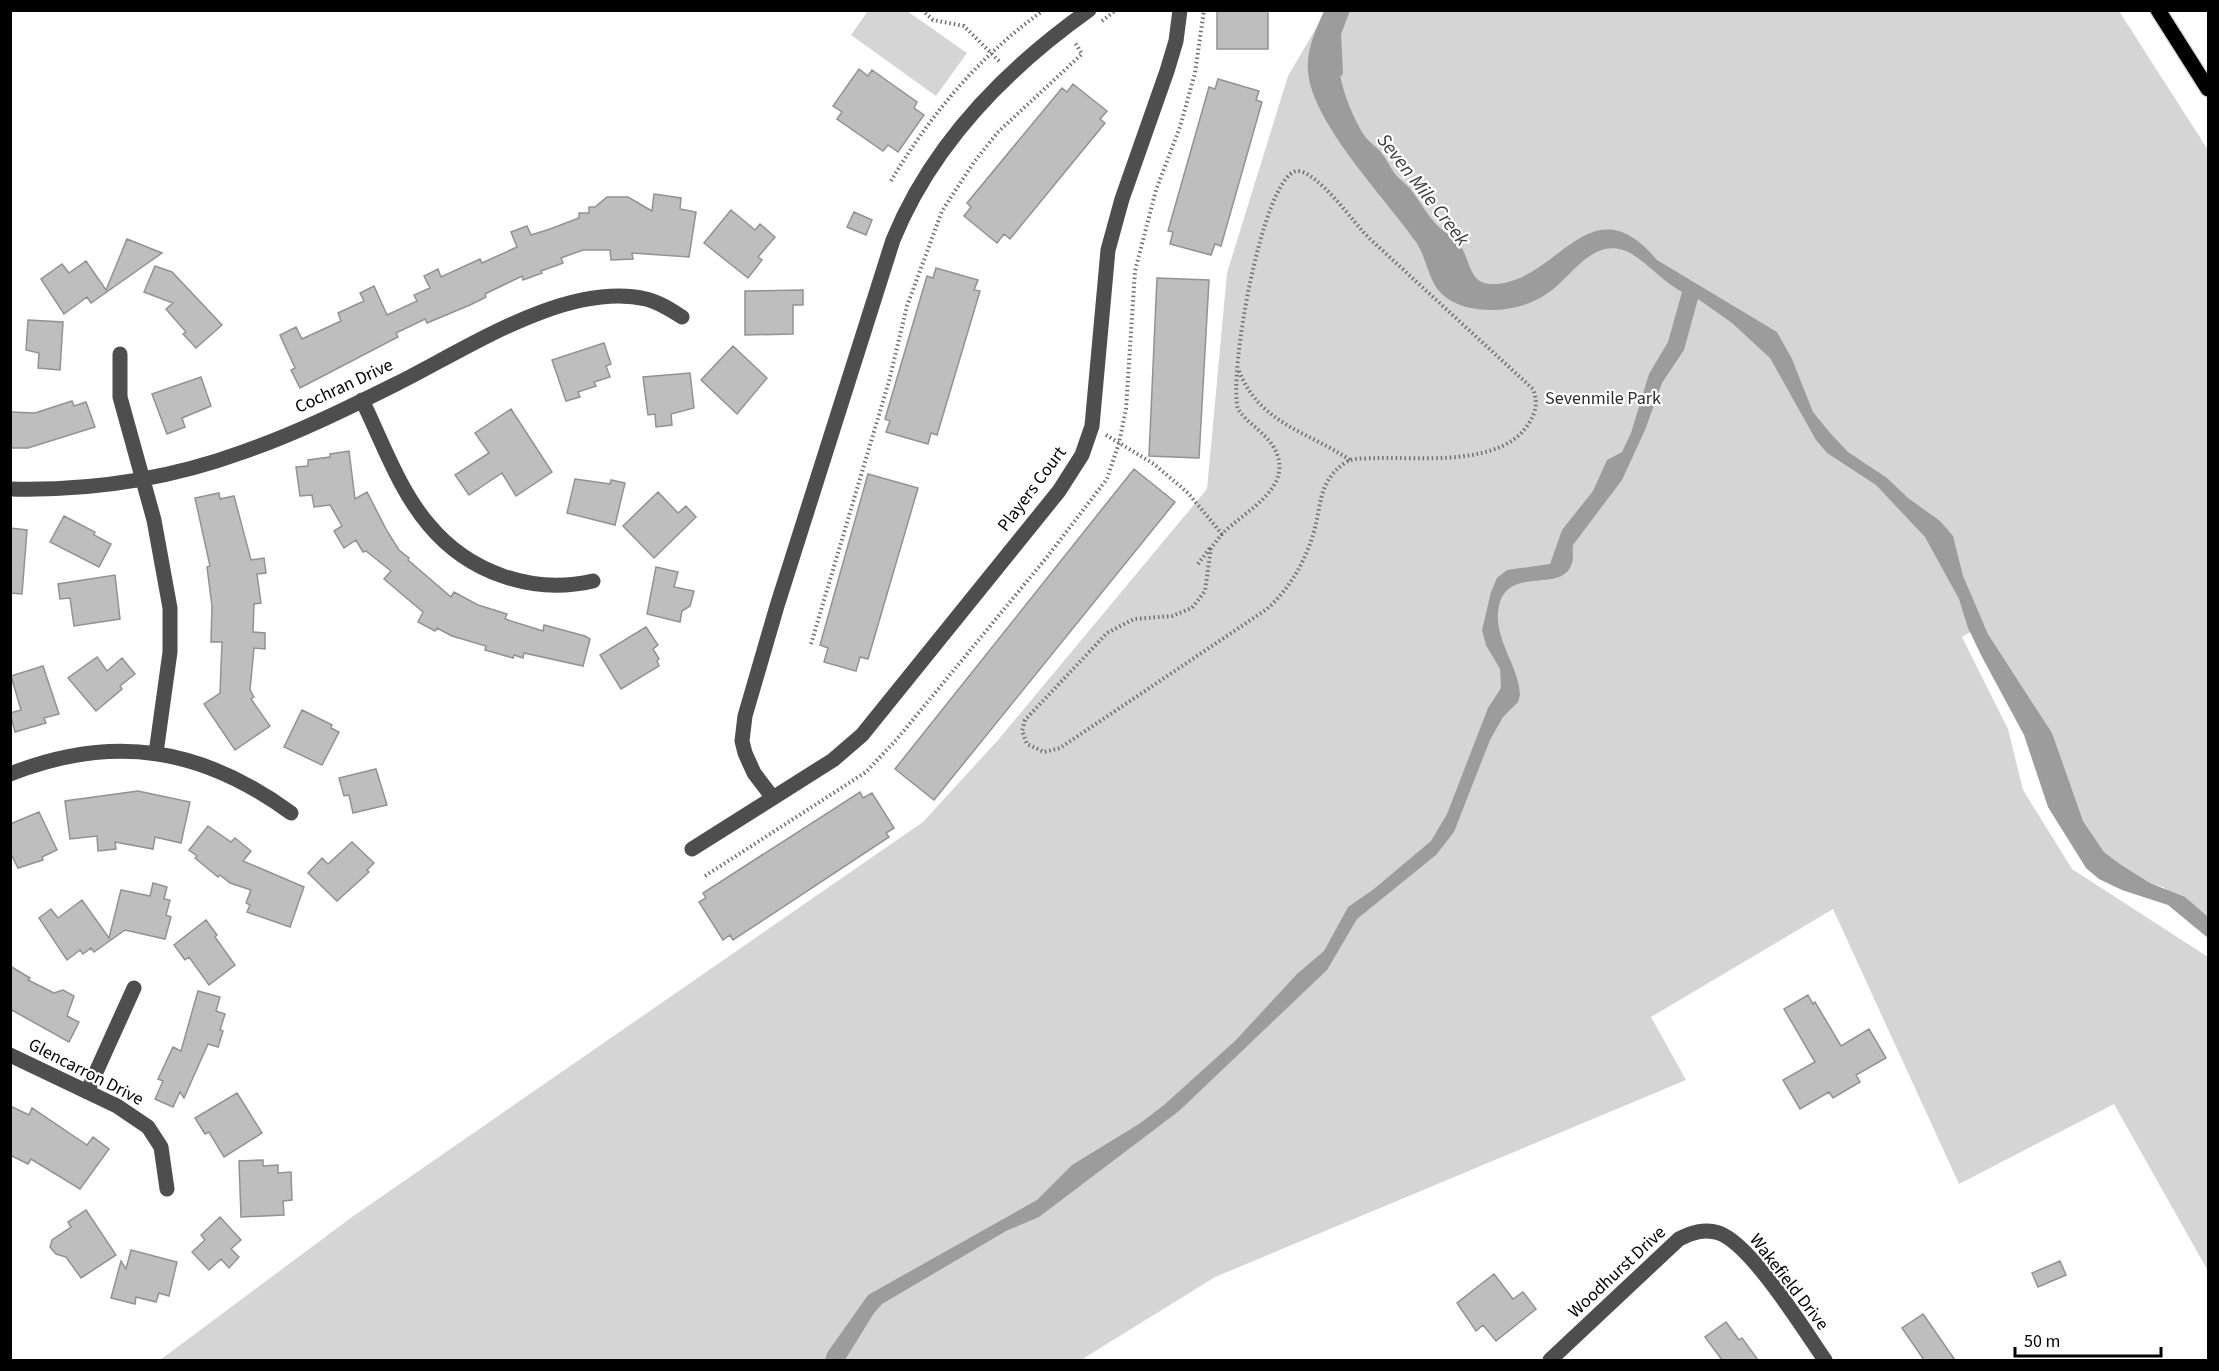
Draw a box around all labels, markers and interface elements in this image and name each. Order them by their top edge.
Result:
water label: Seven Mile Creek [1370,128,1476,253]
street label: Cochran Drive [291,352,397,420]
park label: Sevenmile Park [1545,386,1661,411]
street label: Players Court [992,441,1072,537]
street label: Glencarron Drive [24,1032,148,1112]
street label: Woodhurst Drive [1563,1220,1671,1324]
street label: Wakefield Drive [1743,1229,1835,1336]
scale bar [2015,1320,2160,1358]
text: 50 m [2024,1329,2060,1354]

